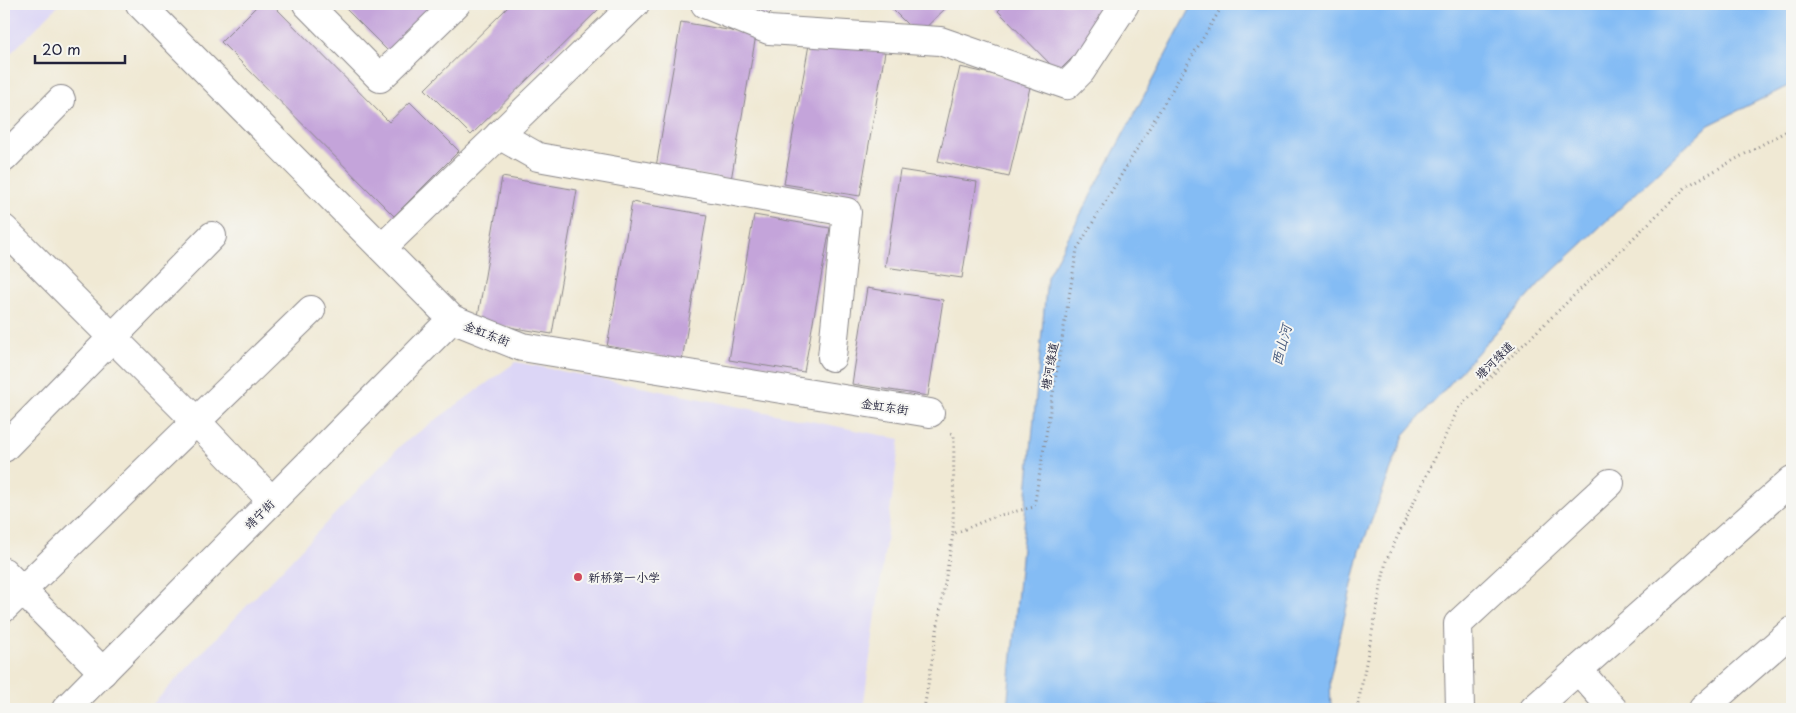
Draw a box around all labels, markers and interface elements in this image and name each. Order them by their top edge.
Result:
scale bar [35,32,125,64]
text: 20 m [42,37,81,60]
street label: 金虹东街 [461,316,513,350]
water label: 西山河 [1265,320,1297,368]
street label: 塘河绿道 [1470,337,1518,383]
street label: 塘河绿道 [1036,341,1062,391]
street label: 金虹东街 [860,393,910,419]
street label: 靖宁街 [240,495,278,533]
place label: 新桥第一小学 [588,568,660,586]
marker: 新桥第一小学 [572,571,584,583]

